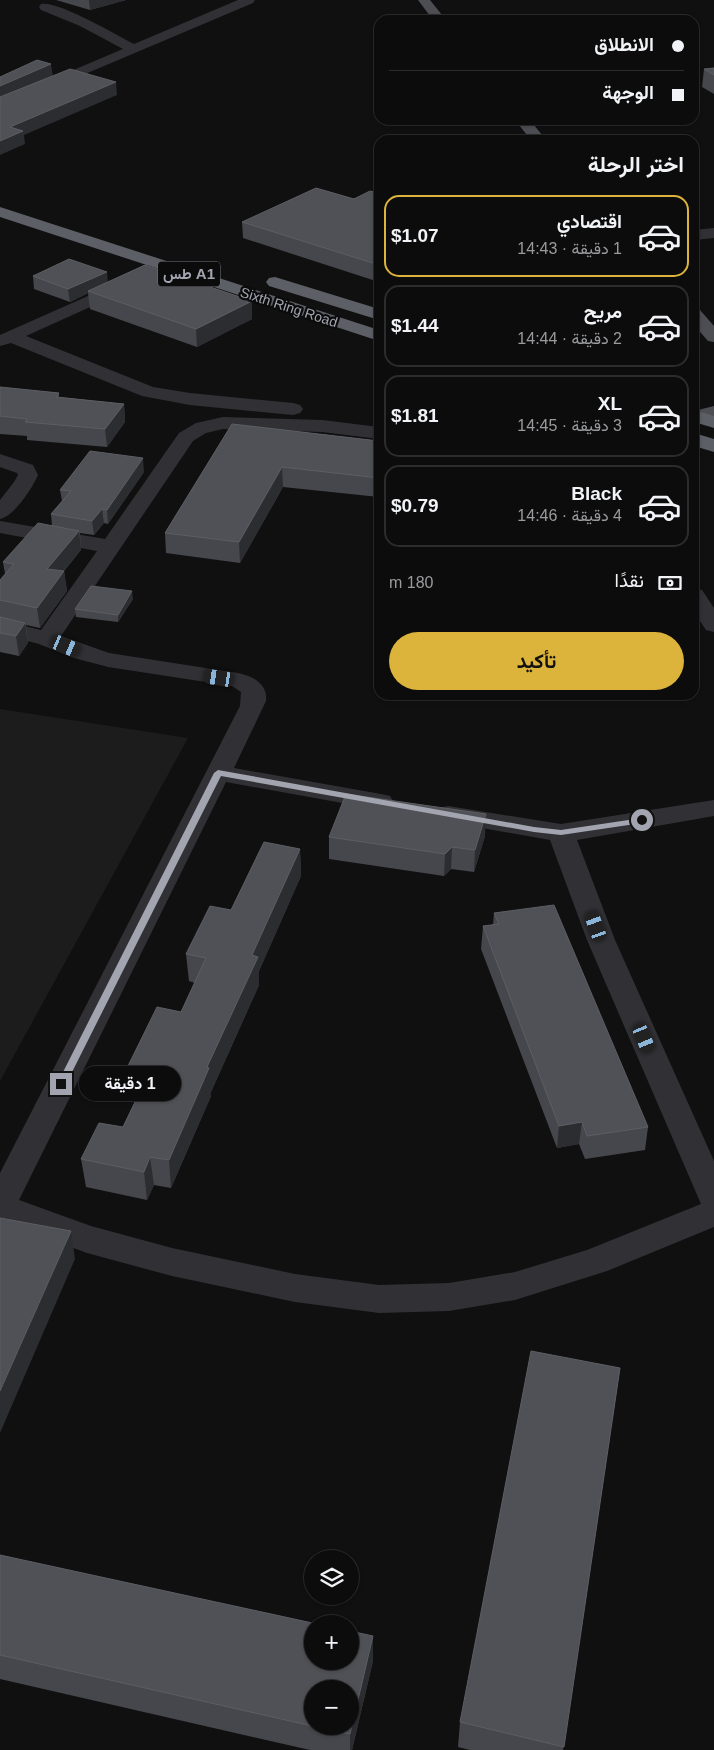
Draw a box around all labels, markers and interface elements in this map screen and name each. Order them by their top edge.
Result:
text: الانطلاق [594,34,654,55]
text: الوجهة [602,82,654,103]
text: اختر الرحلة [588,152,684,177]
text: اقتصادي [557,211,622,232]
icon: car [637,214,682,259]
text: $1.07 [391,225,439,246]
text: 1 دقيقة · 14:43 [517,240,622,257]
road number: طس A1 [158,262,220,286]
street label: Sixth Ring Road [238,284,340,330]
text: مريح [584,301,622,322]
icon: car [637,304,682,349]
text: $1.44 [391,315,439,336]
text: 2 دقيقة · 14:44 [517,330,622,347]
text: XL [598,393,622,414]
icon: car [637,394,682,439]
text: $1.81 [391,405,439,426]
text: 3 دقيقة · 14:45 [517,417,622,434]
text: Black [571,483,622,504]
icon: car [637,484,682,529]
text: $0.79 [391,495,439,516]
text: 4 دقيقة · 14:46 [517,507,622,524]
icon: cash [656,569,684,597]
text: نقدًا [615,570,644,591]
text: 180 m [389,574,433,591]
button: تأكيد [389,632,684,690]
car [49,633,82,659]
car [203,668,234,688]
route start [631,809,653,831]
car [583,909,608,943]
car [631,1021,656,1055]
callout: 1 دقيقة [78,1066,181,1102]
route end [50,1073,72,1095]
text: 1 دقيقة [104,1075,156,1092]
map controls [304,1550,359,1735]
button: layers [304,1550,359,1605]
button: + [304,1615,359,1670]
button: − [304,1680,359,1735]

